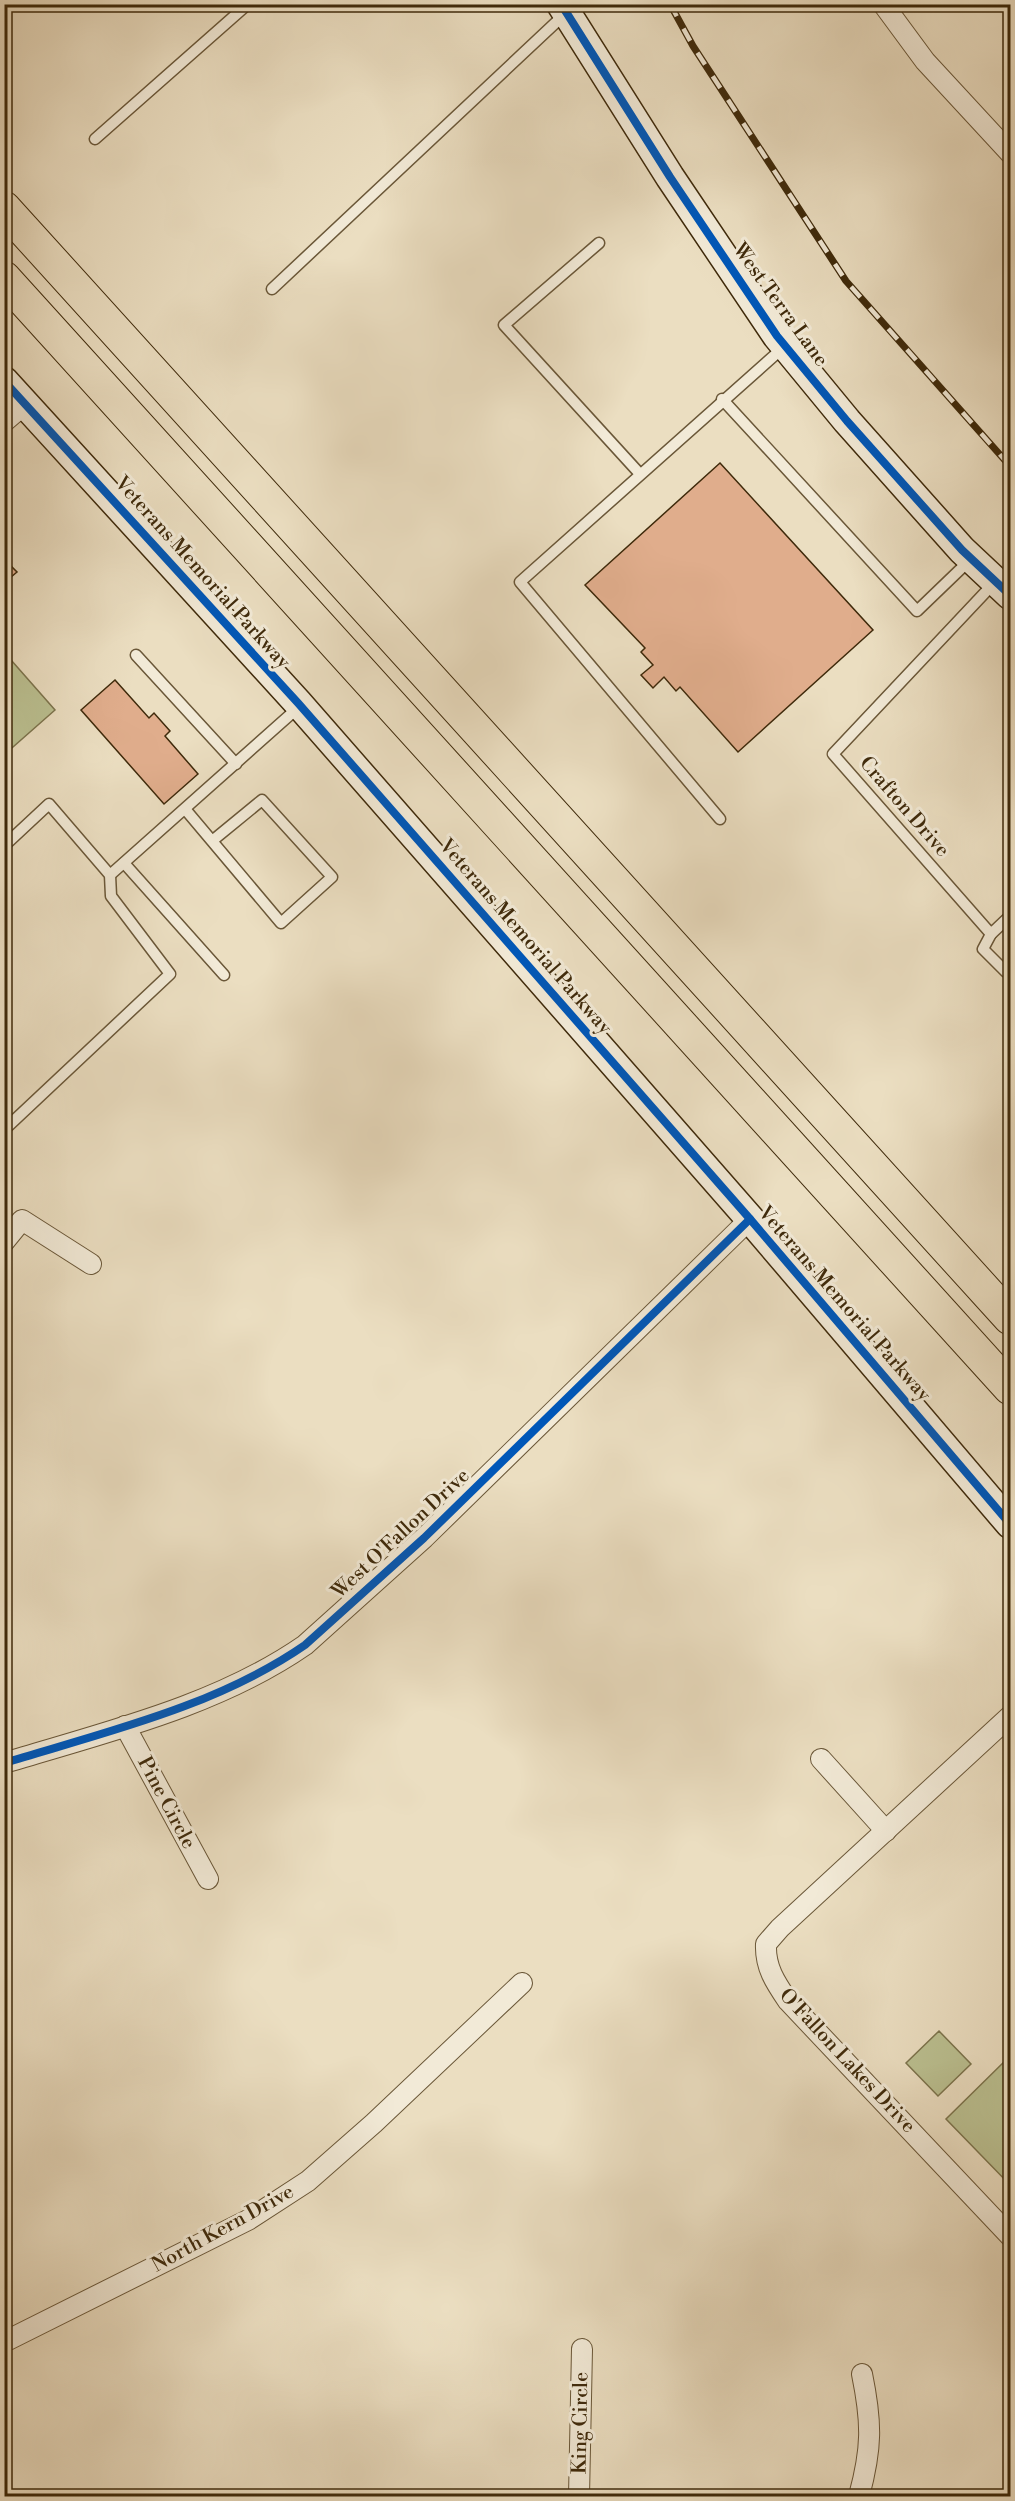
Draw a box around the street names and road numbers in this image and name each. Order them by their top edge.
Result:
street label: West Terra Lane [726,238,833,372]
street label: Veterans Memorial Parkway [108,471,295,675]
street label: Crafton Drive [853,751,955,863]
street label: Veterans Memorial Parkway [433,833,617,1040]
street label: Veterans Memorial Parkway [752,1200,936,1407]
street label: West O'Fallon Drive [326,1464,475,1605]
street label: Pine Circle [131,1752,201,1854]
street label: O'Fallon Lakes Drive [773,1983,921,2139]
street label: North Kern Drive [147,2180,299,2278]
street label: King Circle [568,2372,594,2474]

